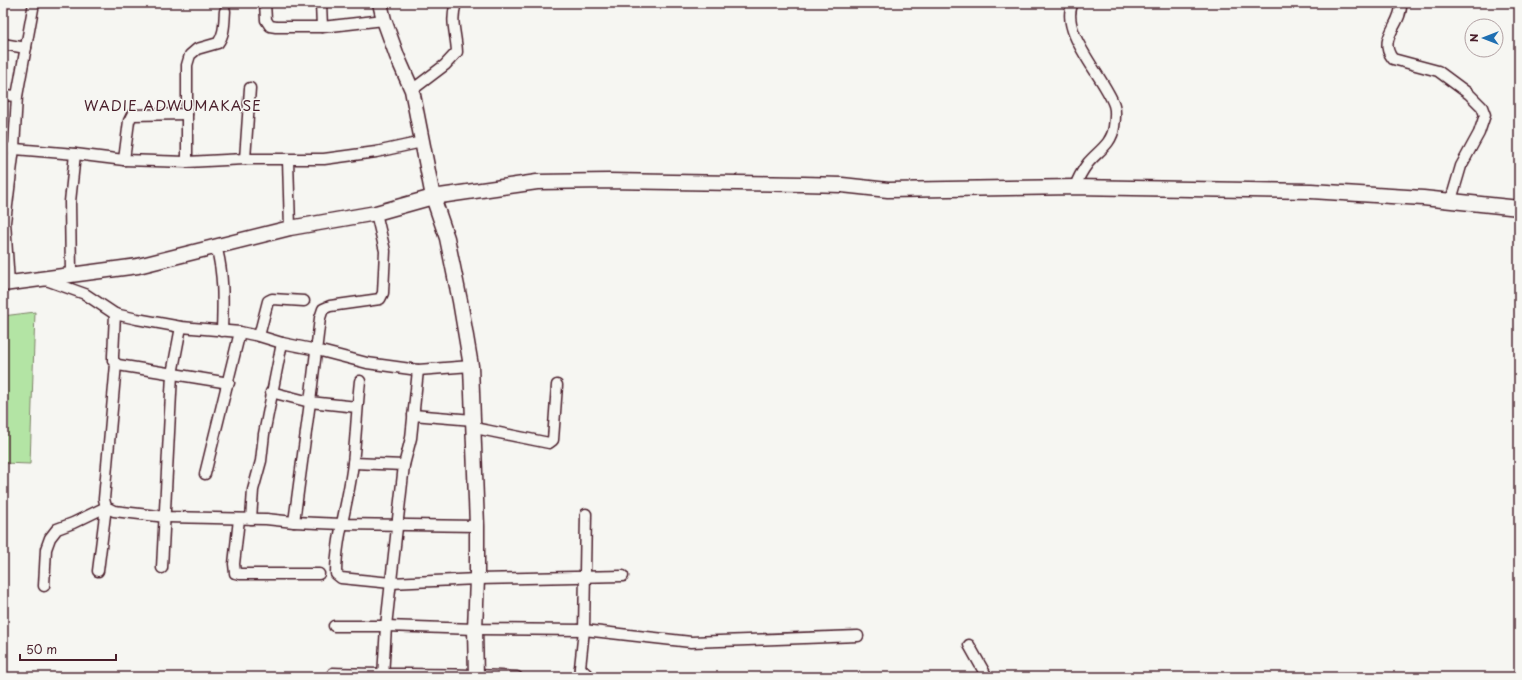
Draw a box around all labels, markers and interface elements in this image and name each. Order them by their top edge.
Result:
north arrow [1464,18,1504,58]
text: N [1465,33,1482,42]
district label: WADIE ADWUMAKASE [84,95,262,116]
scale bar [20,636,116,662]
text: 50 m [26,640,57,658]

